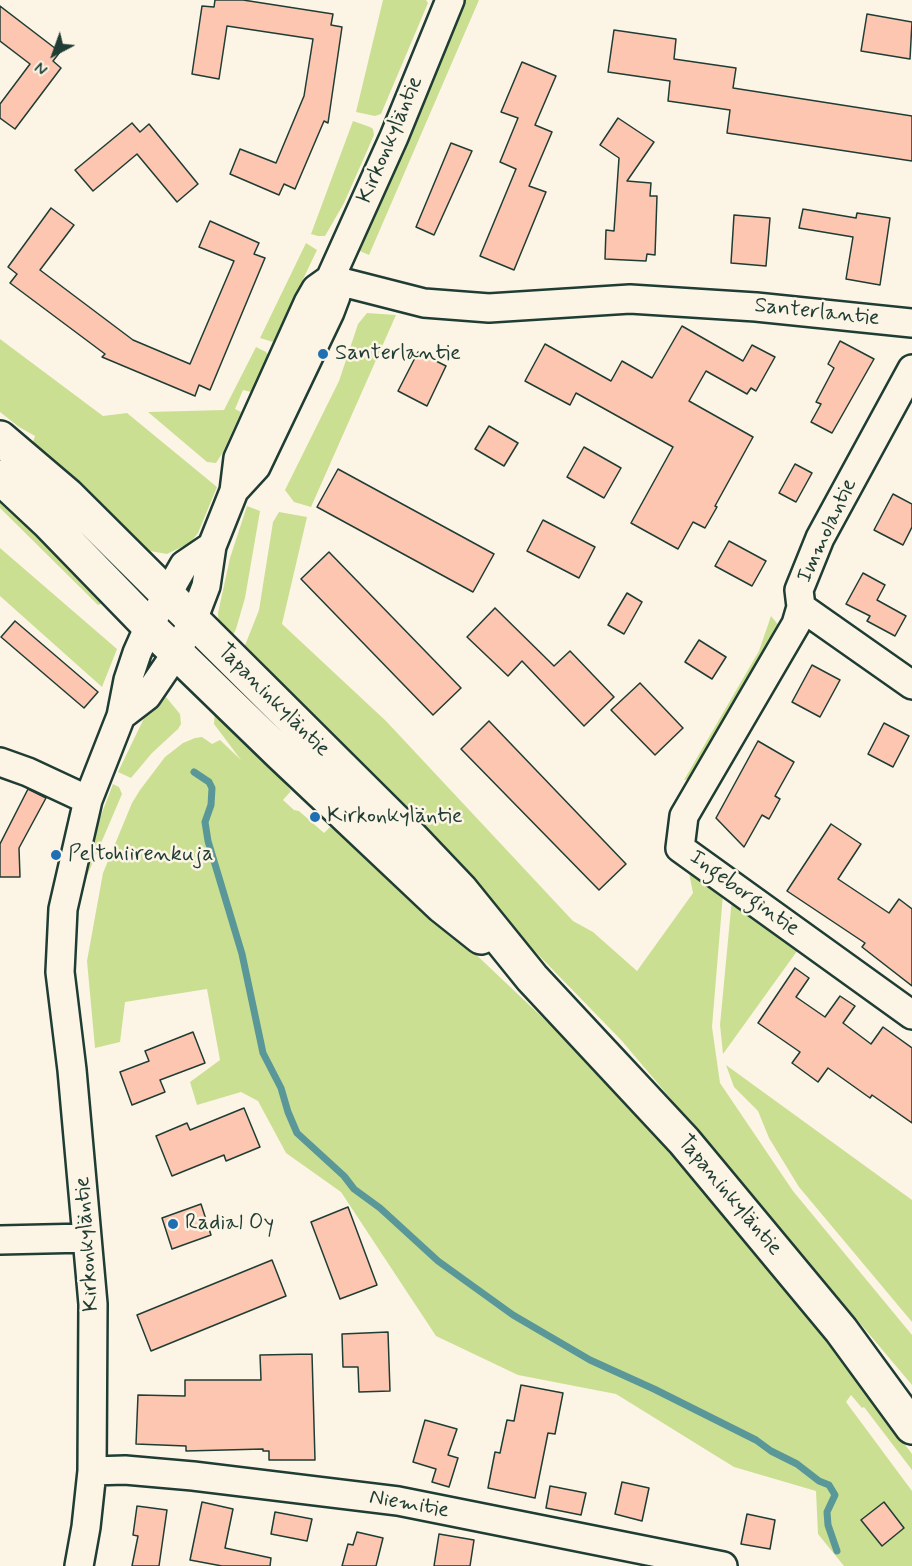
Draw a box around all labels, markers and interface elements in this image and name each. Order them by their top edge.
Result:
north arrow [24,24,84,84]
text: N [31,57,53,79]
street label: Kirkonkyläntie [352,72,430,208]
street label: Santerlantie [753,293,881,333]
place label: Santerlantie [335,341,461,367]
marker: Santerlantie [316,347,330,361]
street label: Immolantie [792,475,864,587]
street label: Tapaninkyläntie [211,639,335,763]
place label: Kirkonkyläntie [327,804,462,830]
marker: Kirkonkyläntie [308,810,322,824]
place label: Peltohiirenkuja [68,842,214,868]
street label: Ingeborgintie [684,845,804,943]
marker: Peltohiirenkuja [49,848,63,862]
street label: Tapaninkyläntie [671,1130,787,1262]
street label: Kirkonkyläntie [70,1176,106,1312]
place label: Radial Oy [185,1211,274,1237]
marker: Radial Oy [166,1217,180,1231]
street label: Niemitie [367,1485,451,1525]

